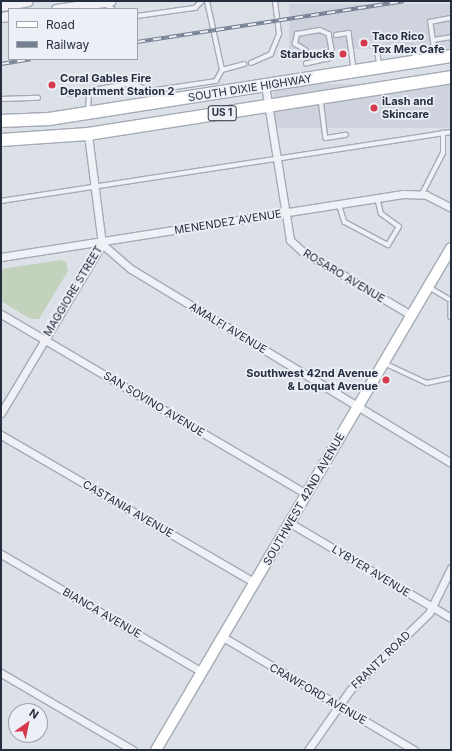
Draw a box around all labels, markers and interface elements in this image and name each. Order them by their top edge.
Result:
legend [8,8,138,60]
text: Road [46,17,75,32]
place label: Taco Rico Tex Mex Cafe [372,30,445,56]
text: Railway [46,37,89,52]
marker: Taco Rico Tex Mex Cafe [359,38,369,48]
place label: Starbucks [280,47,335,61]
marker: Starbucks [338,49,348,59]
place label: Coral Gables Fire Department Station 2 [60,72,175,98]
street label: SOUTH DIXIE HIGHWAY [187,72,313,104]
marker: Coral Gables Fire Department Station 2 [47,80,57,90]
place label: iLash and Skincare [382,95,433,121]
marker: iLash and Skincare [369,103,379,113]
road number: US 1 [207,105,237,121]
street label: MENENDEZ AVENUE [173,207,283,237]
street label: MAGGIORE STREET [41,243,105,339]
street label: ROSARO AVENUE [301,246,387,306]
street label: AMALFI AVENUE [187,300,269,356]
place label: Southwest 42nd Avenue & Loquat Avenue [246,367,378,393]
street label: SAN SOVINO AVENUE [101,369,207,439]
marker: Southwest 42nd Avenue & Loquat Avenue [381,375,391,385]
street label: SOUTHWEST 42ND AVENUE [261,430,347,568]
street label: CASTANIA AVENUE [80,478,176,540]
street label: LYBYER AVENUE [330,542,412,600]
street label: BIANCA AVENUE [60,585,144,641]
street label: FRANTZ ROAD [349,628,413,692]
street label: CRAWFORD AVENUE [267,661,369,727]
north arrow [8,703,48,743]
text: N [27,706,41,722]

